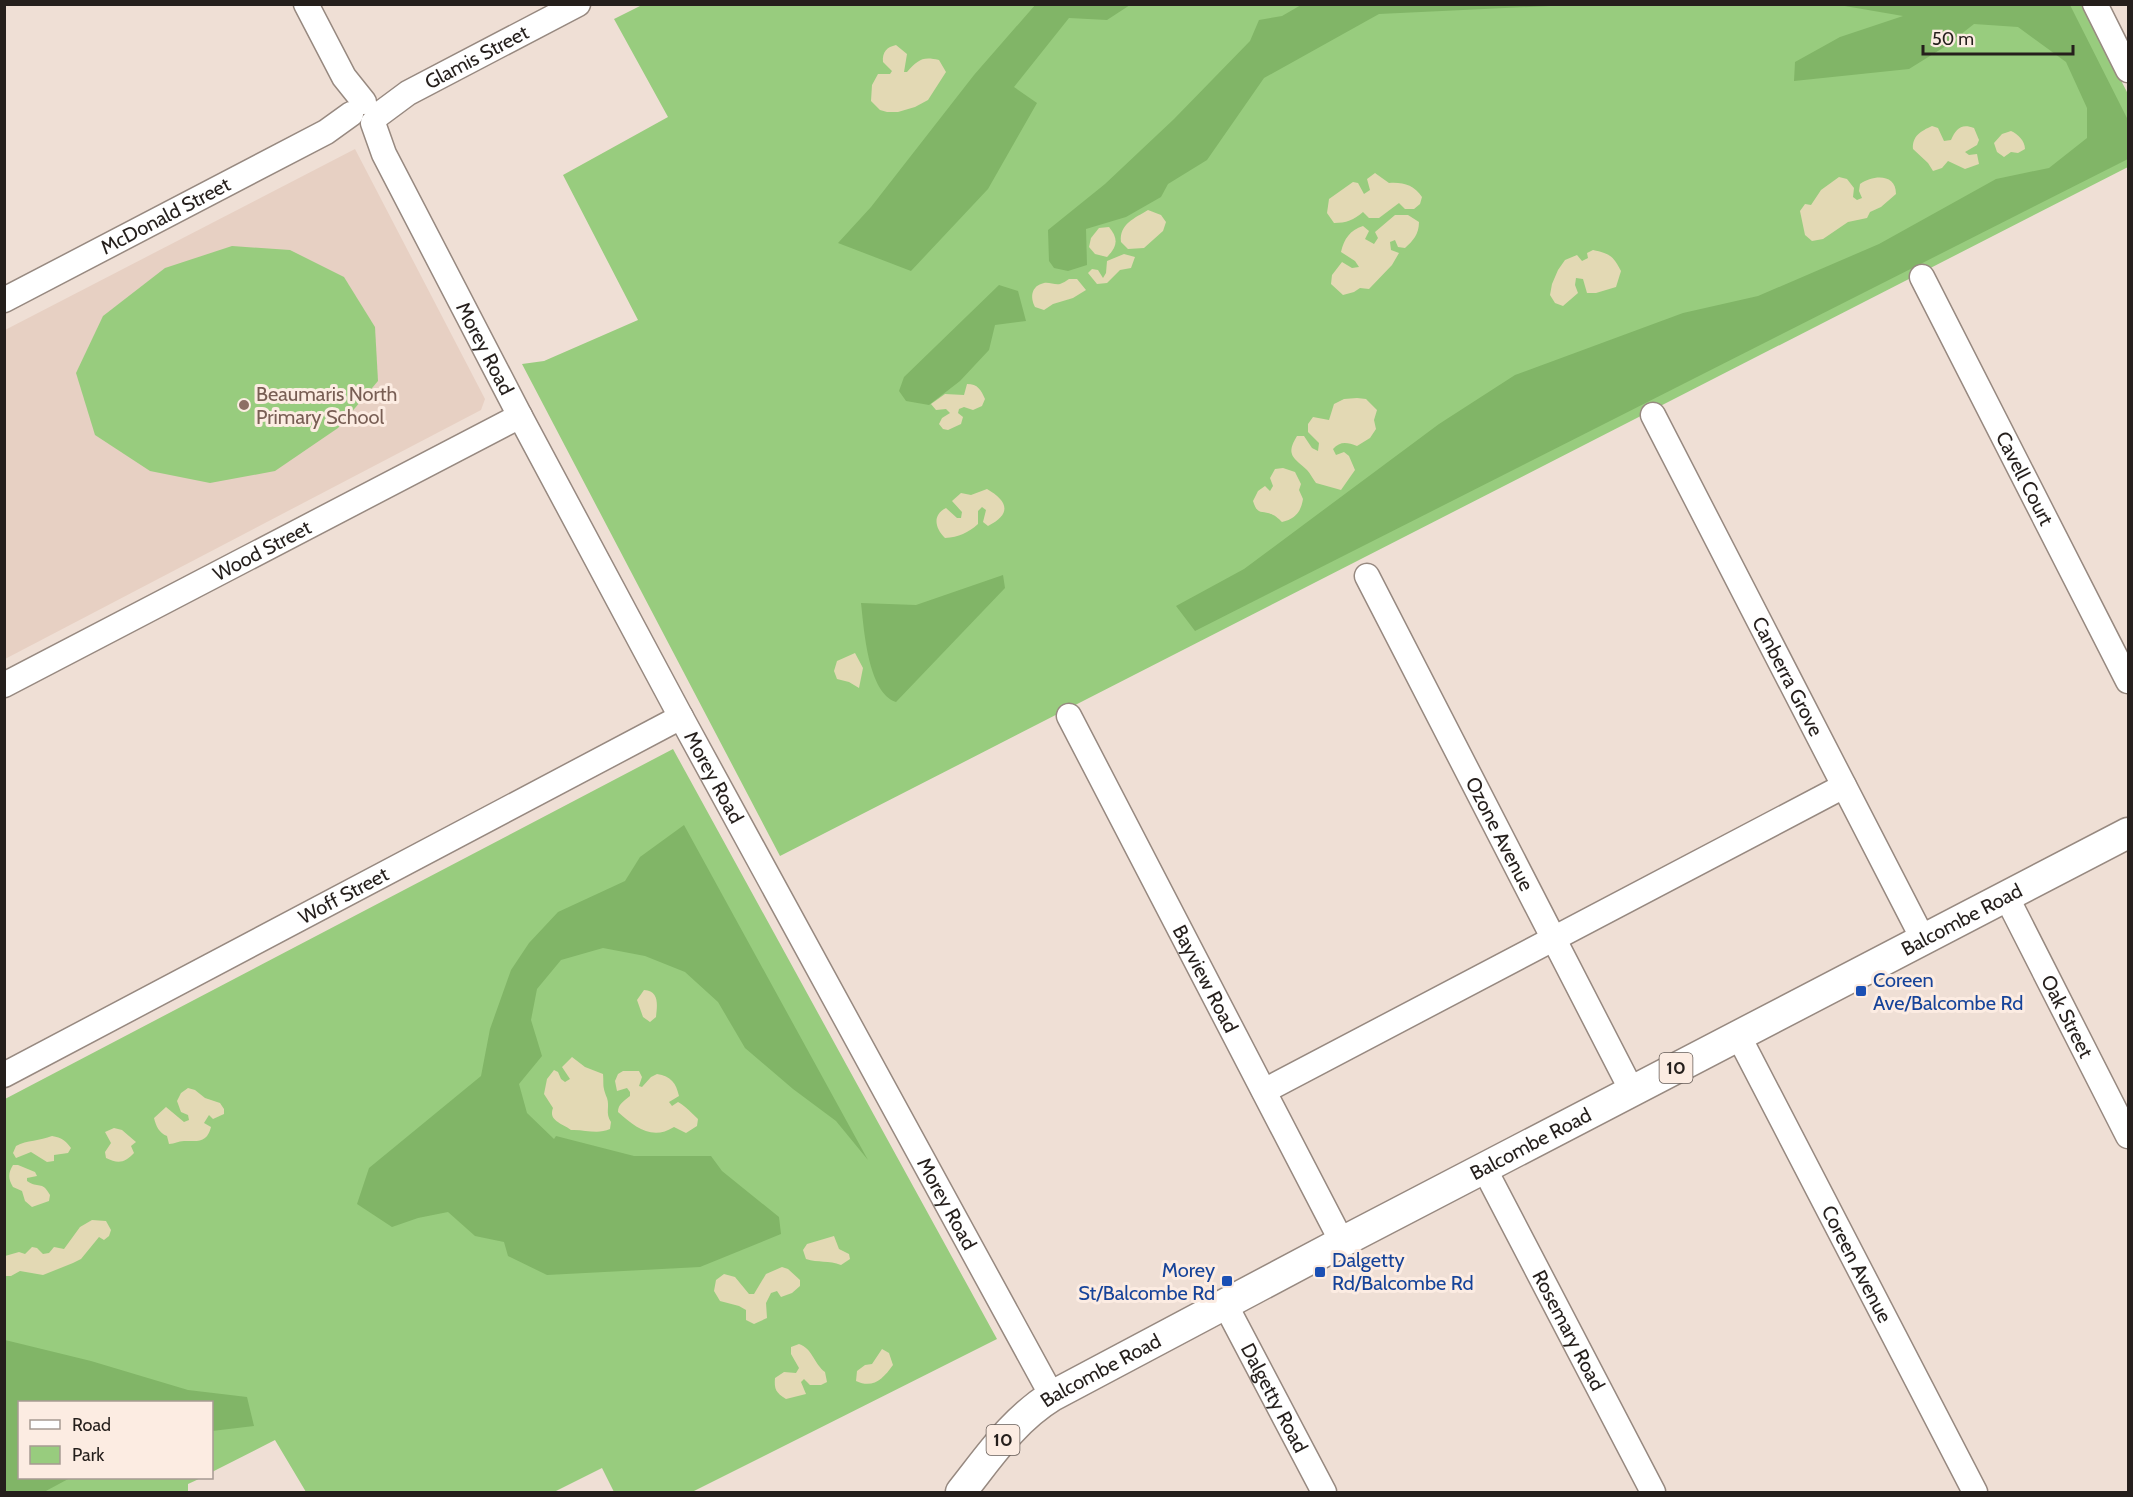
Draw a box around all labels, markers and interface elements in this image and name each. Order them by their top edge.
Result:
scale bar [1923,18,2073,56]
street label: Glamis Street [421,20,533,94]
text: 50 m [1932,28,1974,50]
street label: McDonald Street [96,172,234,259]
street label: Morey Road [451,298,519,399]
place label: Beaumaris North Primary School [256,382,397,429]
marker: Beaumaris North Primary School [237,398,251,412]
street label: Cavell Court [1991,427,2059,529]
street label: Wood Street [209,515,315,586]
street label: Canberra Grove [1747,613,1828,740]
street label: Morey Road [679,727,749,827]
street label: Ozone Avenue [1460,773,1539,895]
street label: Woff Street [294,862,393,929]
street label: Balcombe Road [1897,878,2026,961]
street label: Bayview Road [1168,921,1243,1037]
place label: Coreen Ave/Balcombe Rd [1873,968,2023,1015]
street label: Oak Street [2036,971,2098,1062]
marker: Coreen Ave/Balcombe Rd [1854,984,1868,998]
road number: 10 [1660,1053,1692,1083]
street label: Balcombe Road [1466,1103,1595,1185]
street label: Morey Road [912,1153,982,1254]
street label: Coreen Avenue [1816,1201,1897,1327]
place label: Dalgetty Rd/Balcombe Rd [1332,1248,1474,1295]
place label: Morey St/Balcombe Rd [1078,1258,1215,1305]
marker: Dalgetty Rd/Balcombe Rd [1313,1265,1327,1279]
street label: Rosemary Road [1527,1266,1610,1395]
marker: Morey St/Balcombe Rd [1220,1274,1234,1288]
street label: Balcombe Road [1036,1328,1165,1412]
street label: Dalgetty Road [1236,1339,1313,1457]
legend [18,1401,213,1479]
text: Road [72,1414,111,1436]
road number: 10 [986,1425,1020,1455]
text: Park [72,1444,105,1466]

